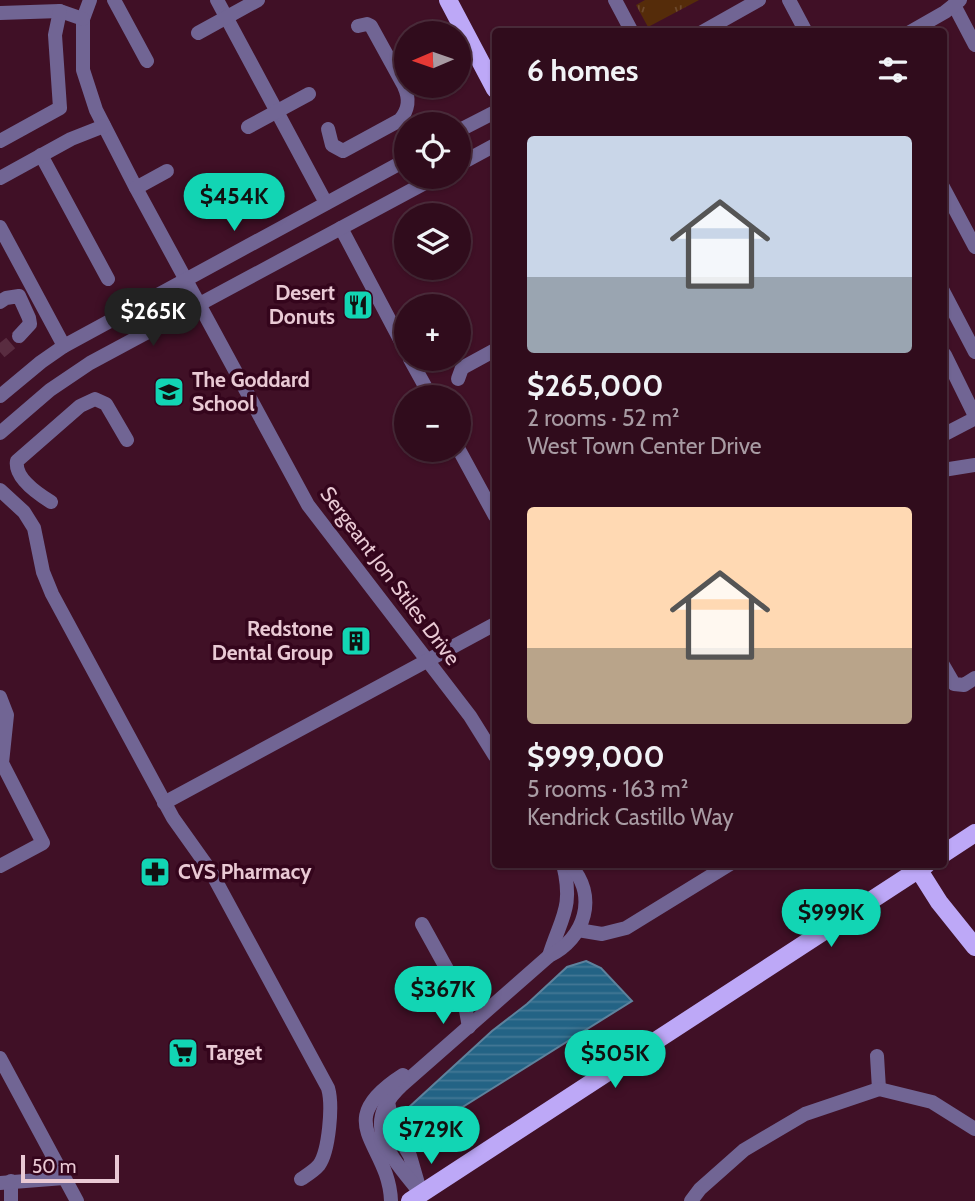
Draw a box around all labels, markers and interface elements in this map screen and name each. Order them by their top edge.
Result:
north arrow [394,21,471,98]
map controls [394,21,471,462]
icon: filters [874,51,912,89]
text: 6 homes [527,52,638,89]
button: locate [394,112,471,189]
pin: $454K [185,174,283,233]
icon: home [657,181,783,307]
text: $454K [200,182,268,210]
button: layers [394,203,471,280]
place label: Desert Donuts [269,280,335,329]
pin: $265K [104,288,202,348]
restaurant icon: Desert Donuts [341,288,375,322]
button: + [394,294,471,371]
text: $265K [120,297,186,325]
place label: The Goddard School [192,367,310,416]
text: $265,000 [527,367,663,404]
school or university icon: The Goddard School [152,375,186,409]
button: − [394,385,471,462]
text: 2 rooms · 52 m² [527,404,680,432]
text: West Town Center Drive [527,432,762,460]
street label: Sergeant Jon Stiles Drive [315,482,466,670]
icon: home [657,552,783,678]
place label: Redstone Dental Group [212,616,333,665]
building icon: Redstone Dental Group [339,624,373,658]
text: $999,000 [527,738,665,775]
text: 5 rooms · 163 m² [527,775,688,803]
text: Kendrick Castillo Way [527,803,734,831]
pharmacy icon: CVS Pharmacy [138,855,172,889]
place label: CVS Pharmacy [178,859,312,884]
pin: $999K [782,890,880,949]
text: $999K [798,898,864,926]
pin: $367K [394,967,492,1026]
text: $367K [411,975,475,1003]
pin: $505K [566,1030,664,1090]
supermarket icon: Target [166,1036,200,1070]
text: $505K [581,1039,649,1067]
place label: Target [206,1040,262,1065]
pin: $729K [382,1106,480,1166]
text: $729K [399,1115,463,1143]
scale bar [21,1152,119,1184]
text: 50 m [32,1155,76,1178]

